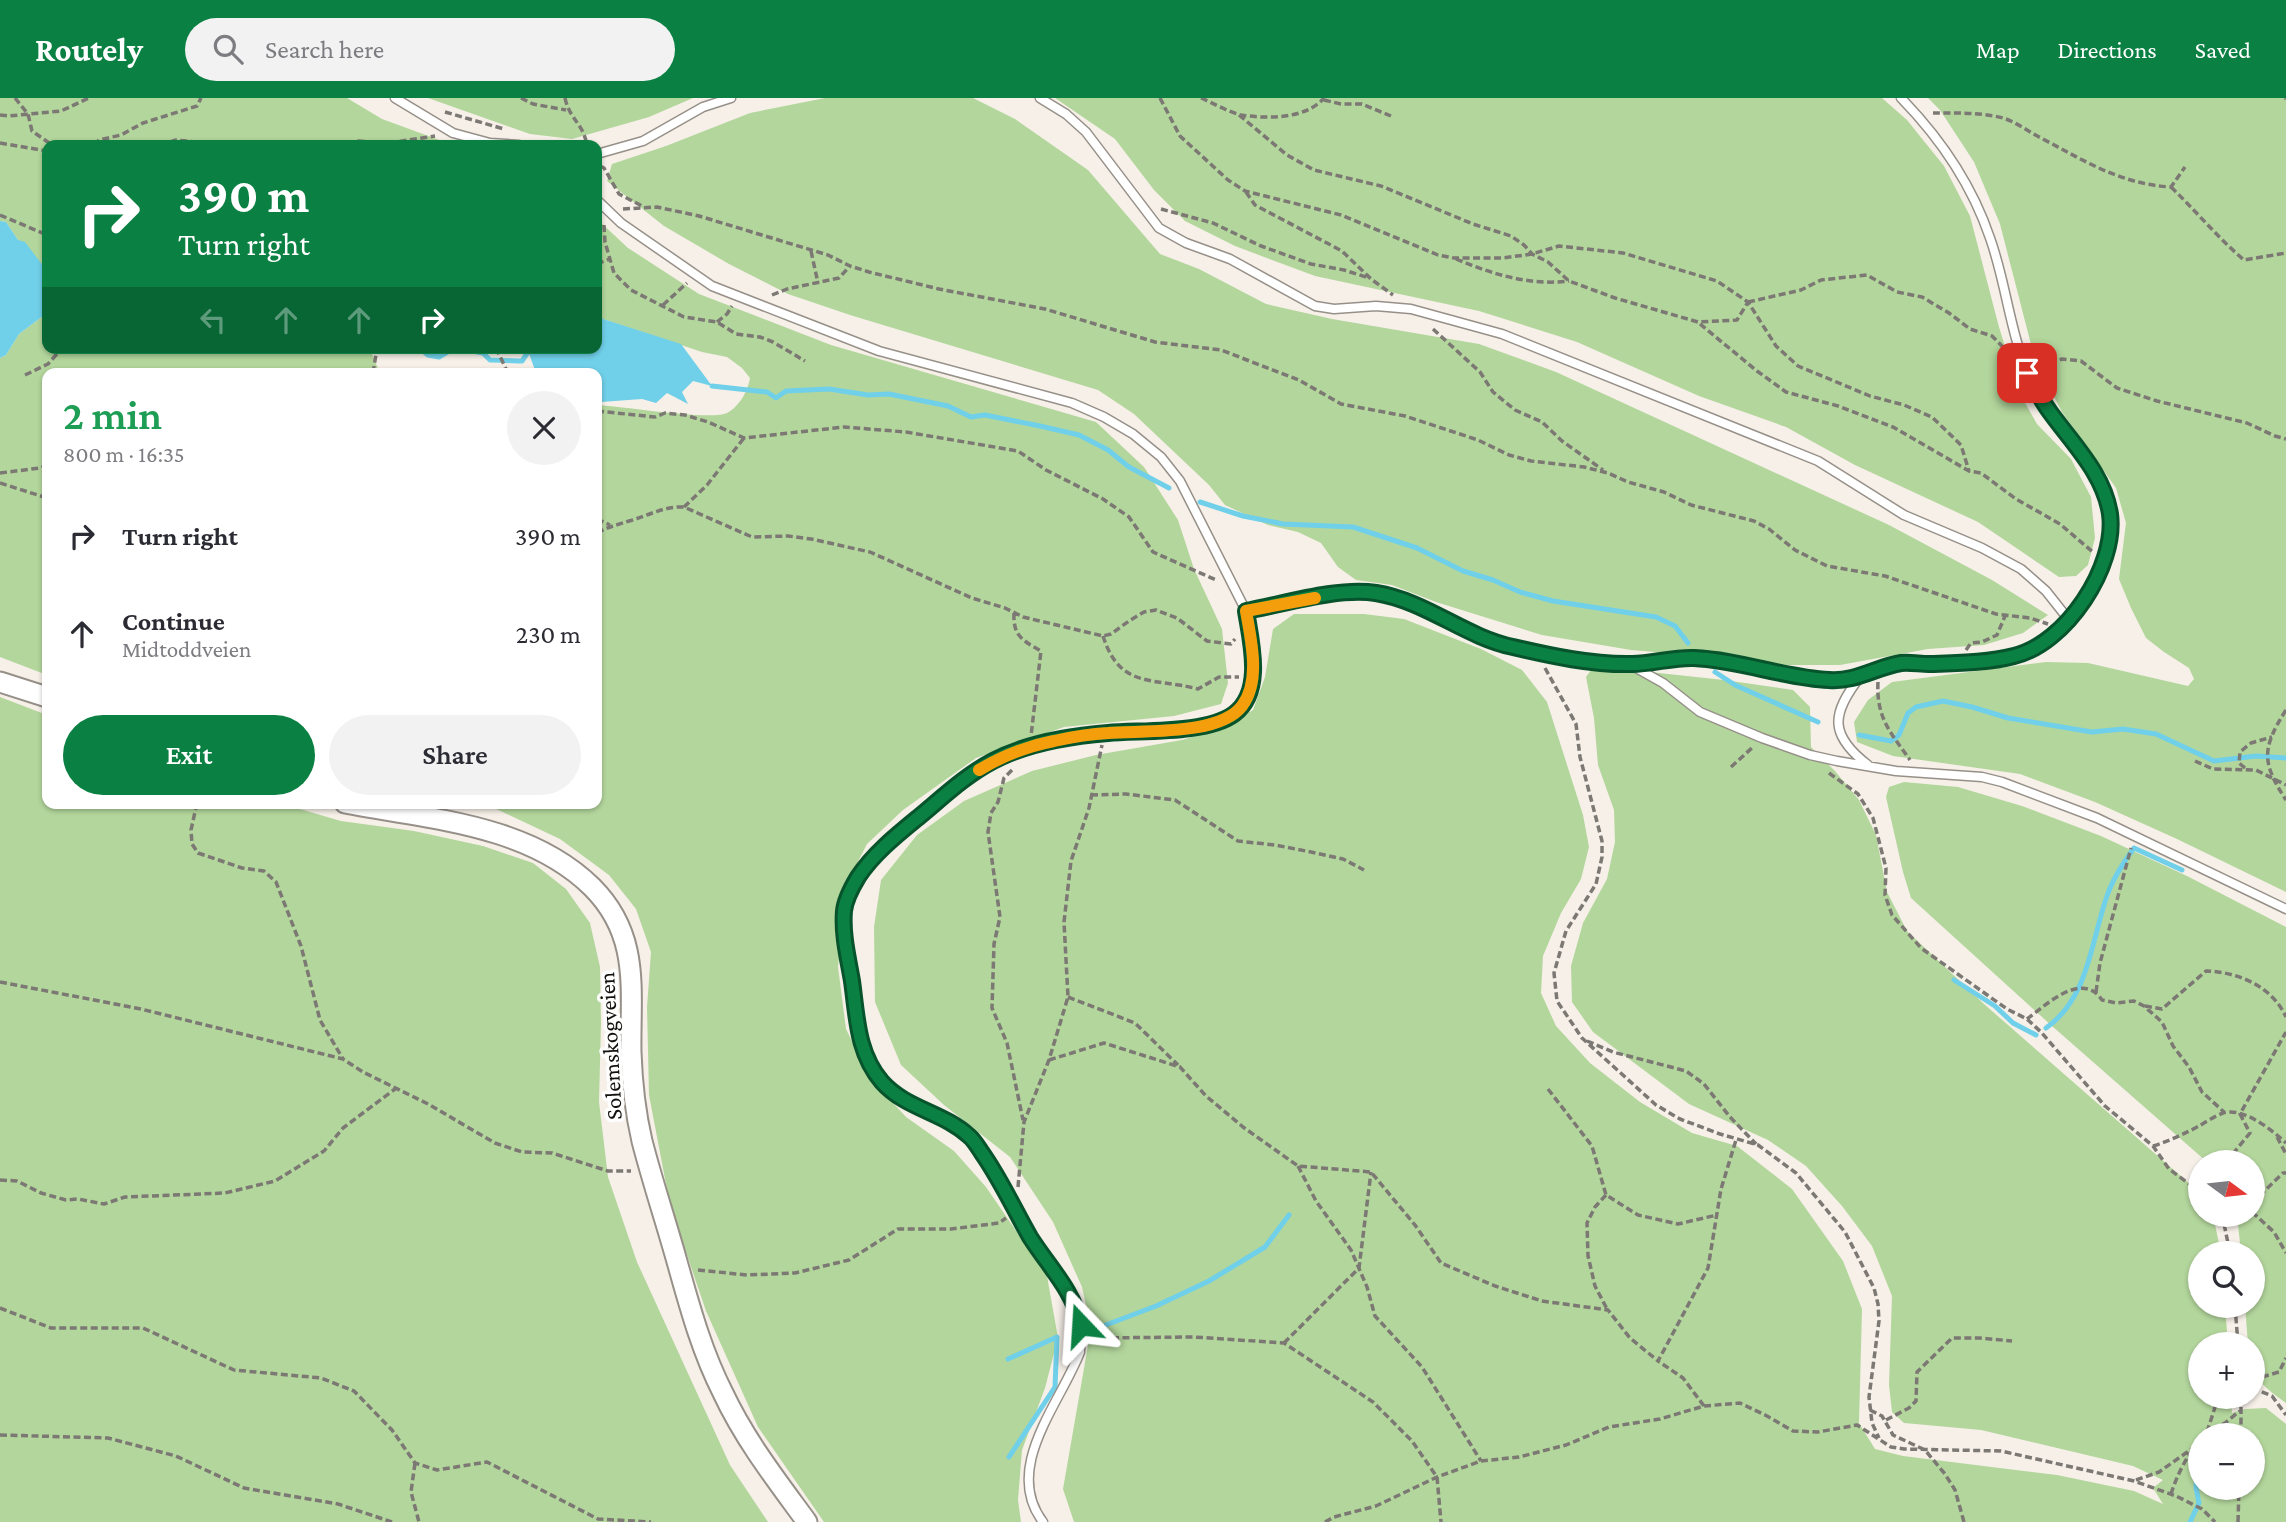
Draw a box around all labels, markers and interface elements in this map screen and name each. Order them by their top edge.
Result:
search box [185,18,675,81]
icon: search [209,30,247,68]
text: Routely [35,31,143,68]
text: Search here [265,35,384,64]
text: Map [1976,36,2020,63]
text: Directions [2058,36,2157,63]
text: Saved [2195,36,2251,63]
icon: right [63,168,154,259]
text: 390 m [178,168,309,223]
text: Turn right [178,226,310,262]
icon: left [194,301,232,339]
icon: ahead [267,301,305,339]
icon: ahead [340,301,378,339]
icon: right [413,301,451,339]
pin [1997,343,2057,403]
icon: arrive [2008,354,2046,392]
text: 2 min [63,391,162,438]
button: close [507,391,581,465]
text: 800 m · 16:35 [63,441,185,467]
icon: right [63,517,101,555]
text: Turn right [122,522,238,551]
text: 390 m [515,522,581,551]
text: Continue [122,607,225,636]
icon: ahead [63,615,101,653]
text: 230 m [516,620,581,649]
text: Midtoddveien [122,636,251,662]
button: Exit [63,715,315,795]
button: Share [329,715,581,795]
street label: Solemskogveien [593,971,627,1121]
north arrow [2188,1150,2264,1227]
map controls [2188,1150,2265,1500]
button: search [2188,1241,2265,1318]
position arrow [1044,1288,1118,1362]
button: + [2188,1332,2265,1409]
button: − [2188,1423,2265,1500]

